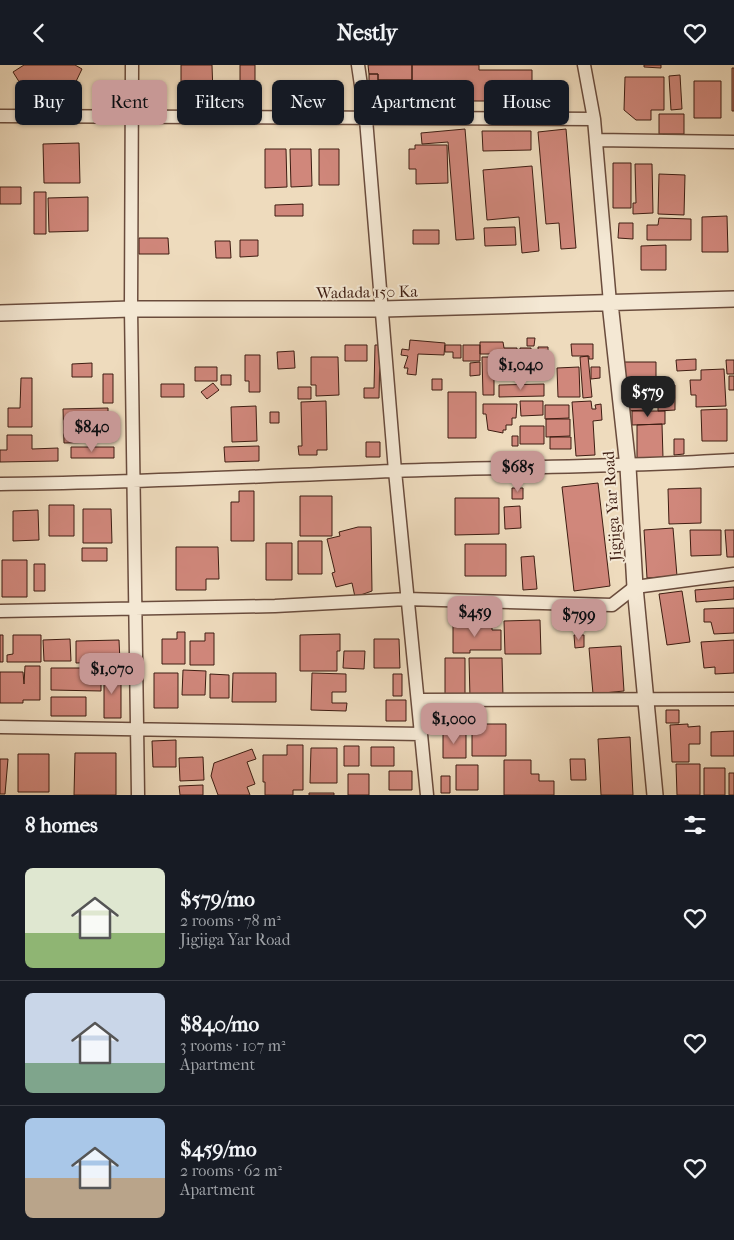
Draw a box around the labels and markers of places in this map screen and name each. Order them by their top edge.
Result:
pin: $1,040 [480,349,562,391]
pin: $579 [618,375,678,418]
pin: $840 [62,411,122,453]
pin: $685 [488,451,548,493]
pin: $459 [445,595,505,638]
pin: $799 [549,599,609,641]
pin: $1,070 [71,653,153,695]
pin: $1,000 [413,703,495,745]

